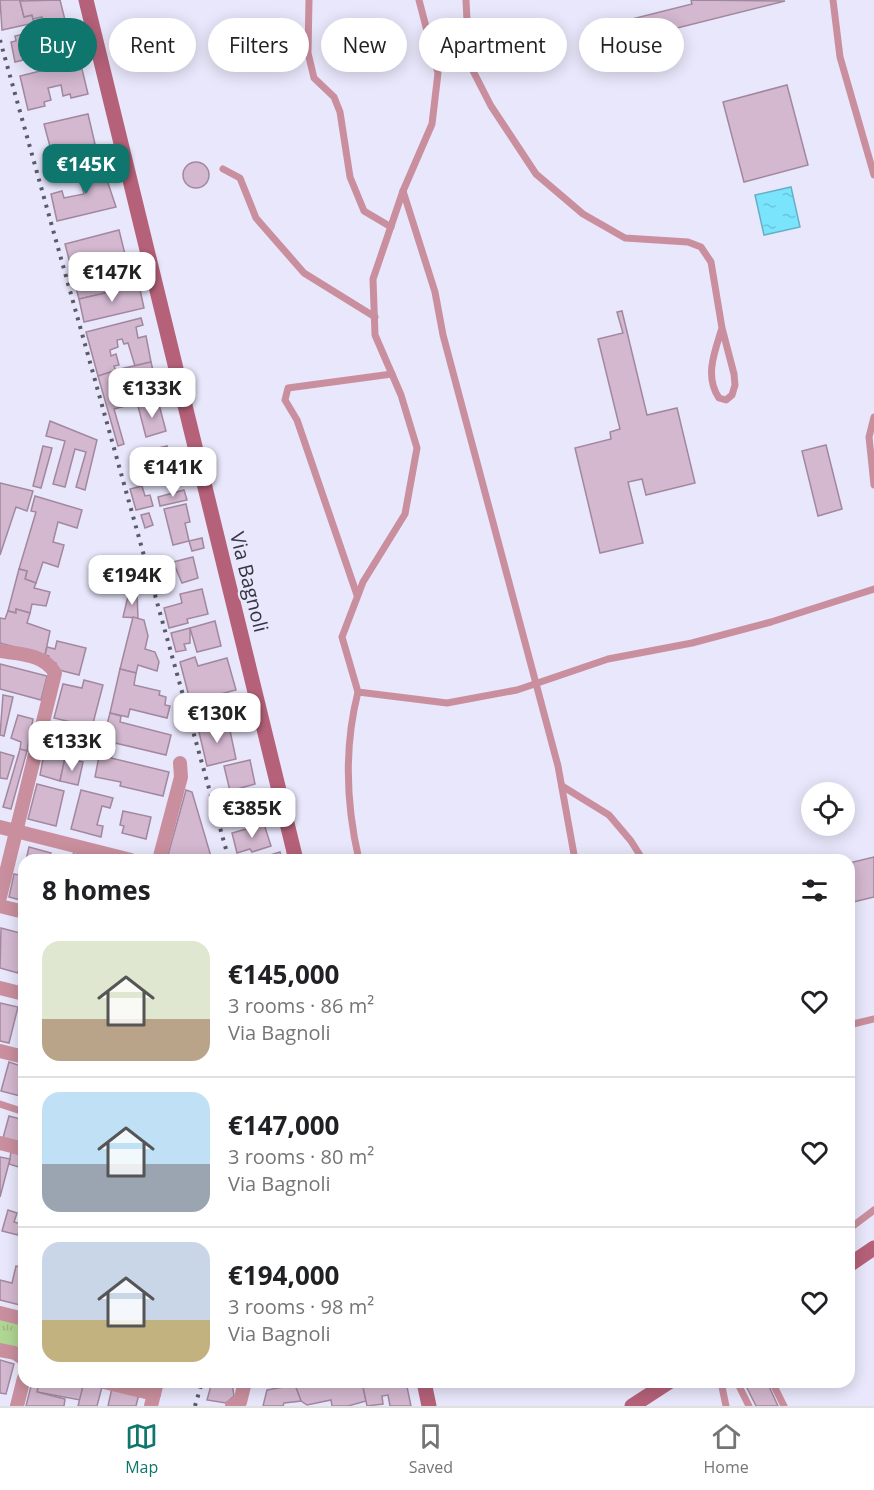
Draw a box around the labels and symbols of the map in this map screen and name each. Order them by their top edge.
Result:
pin: €145K [44,144,128,195]
pin: €147K [70,252,154,303]
pin: €133K [110,368,194,419]
pin: €141K [131,447,215,498]
street label: Via Bagnoli [224,529,275,635]
pin: €194K [90,555,174,606]
pin: €130K [175,693,259,744]
pin: €133K [30,721,114,772]
pin: €385K [210,788,294,839]

